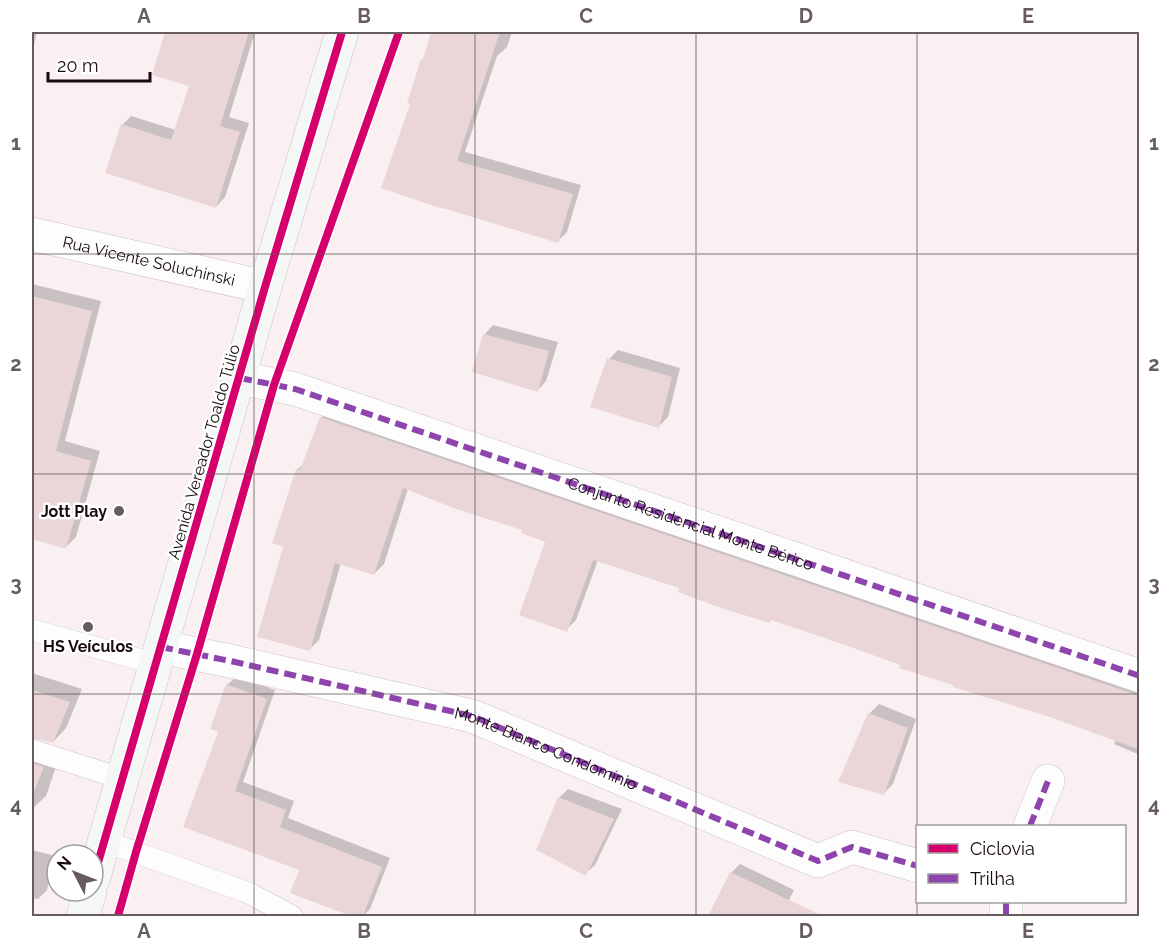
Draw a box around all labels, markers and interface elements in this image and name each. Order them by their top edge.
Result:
text: A [137,4,151,28]
text: B [357,4,371,28]
text: C [579,4,593,28]
text: D [799,4,813,28]
text: E [1022,4,1034,28]
scale bar [48,45,150,83]
text: 20 m [57,55,99,76]
text: 1 [11,131,21,155]
text: 1 [1149,131,1159,155]
street label: Rua Vicente Soluchinski [61,232,237,289]
street label: Avenida Vereador Toaldo Túlio [164,342,244,562]
text: 2 [10,352,22,376]
text: 2 [1148,352,1160,376]
street label: Conjunto Residencial Monte Bérico [565,473,816,574]
place label: Jott Play [41,502,107,521]
marker: Jott Play [112,504,126,518]
text: 3 [10,572,22,596]
text: 3 [1148,572,1160,596]
marker: HS Veículos [81,620,95,634]
place label: HS Veículos [43,637,133,656]
street label: Monte Bianco Condomínio [453,703,640,794]
text: 4 [10,793,22,817]
text: 4 [1148,793,1160,817]
legend [916,825,1126,903]
text: Ciclovia [970,838,1035,859]
north arrow [45,843,105,903]
text: N [53,852,75,874]
text: Trilha [970,868,1015,889]
text: A [137,919,151,943]
text: B [357,919,371,943]
text: C [579,919,593,943]
text: D [799,919,813,943]
text: E [1022,919,1034,943]

